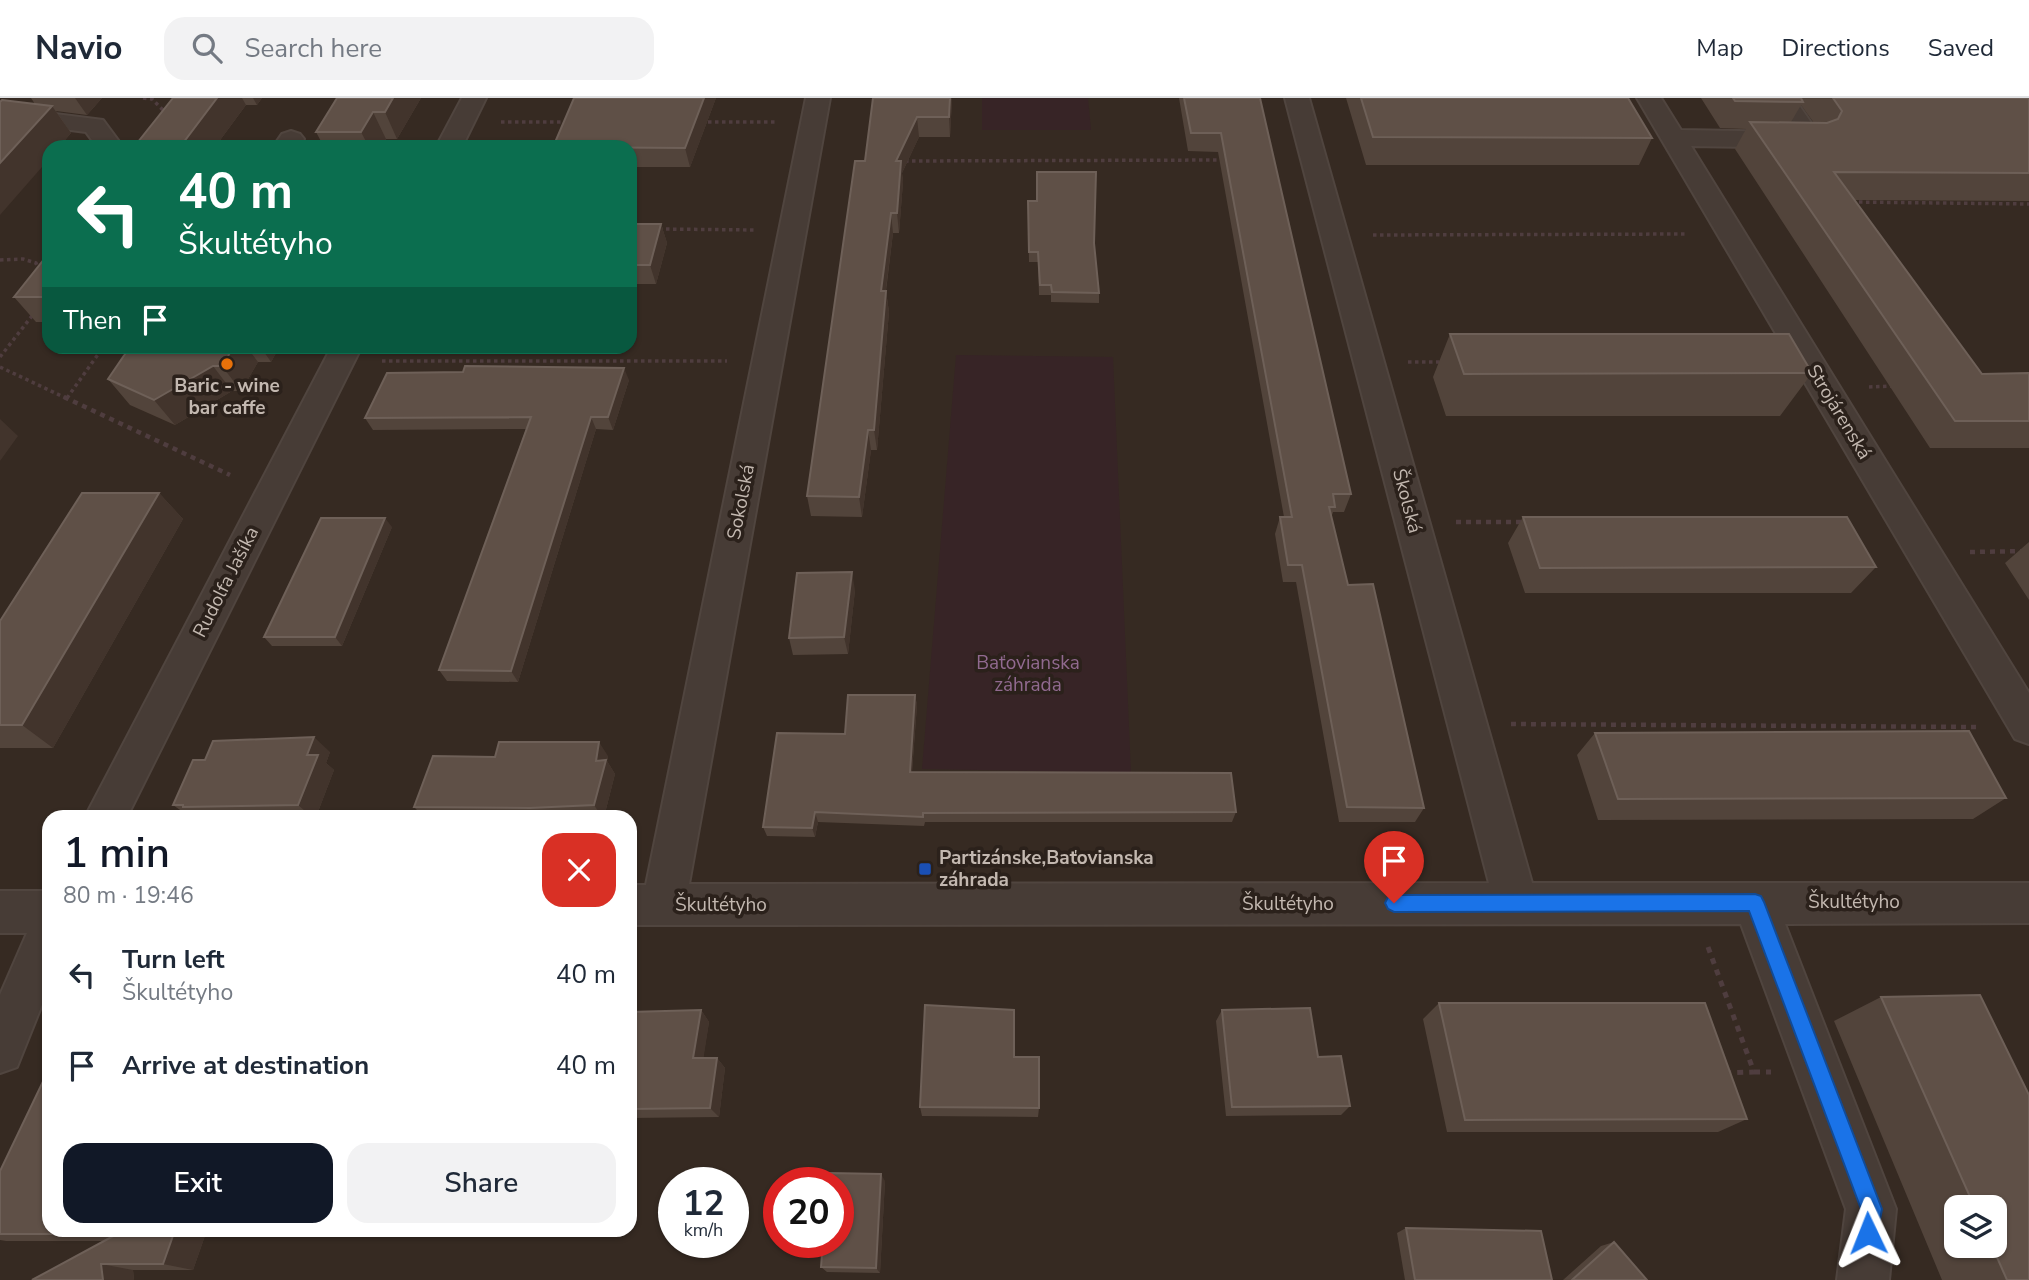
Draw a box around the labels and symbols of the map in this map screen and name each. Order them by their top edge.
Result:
marker: Baric - wine bar caffe [219,356,235,372]
street label: Strojárenská [1800,360,1878,464]
place label: Baric - wine bar caffe [174,373,280,421]
street label: Sokolská [721,462,761,542]
street label: Školská [1386,466,1428,536]
street label: Rudolfa Jašíka [187,522,265,642]
park label: Baťovianska záhrada [976,650,1080,698]
pin [1364,831,1424,903]
place label: Partizánske,Baťovianska záhrada [939,845,1154,893]
marker: Partizánske,Baťovianska záhrada [917,861,933,877]
street label: Škultétyho [1808,889,1900,915]
street label: Škultétyho [1242,891,1334,917]
street label: Škultétyho [675,892,767,918]
speed limit sign: 20 [763,1167,854,1258]
position arrow [1831,1196,1905,1270]

